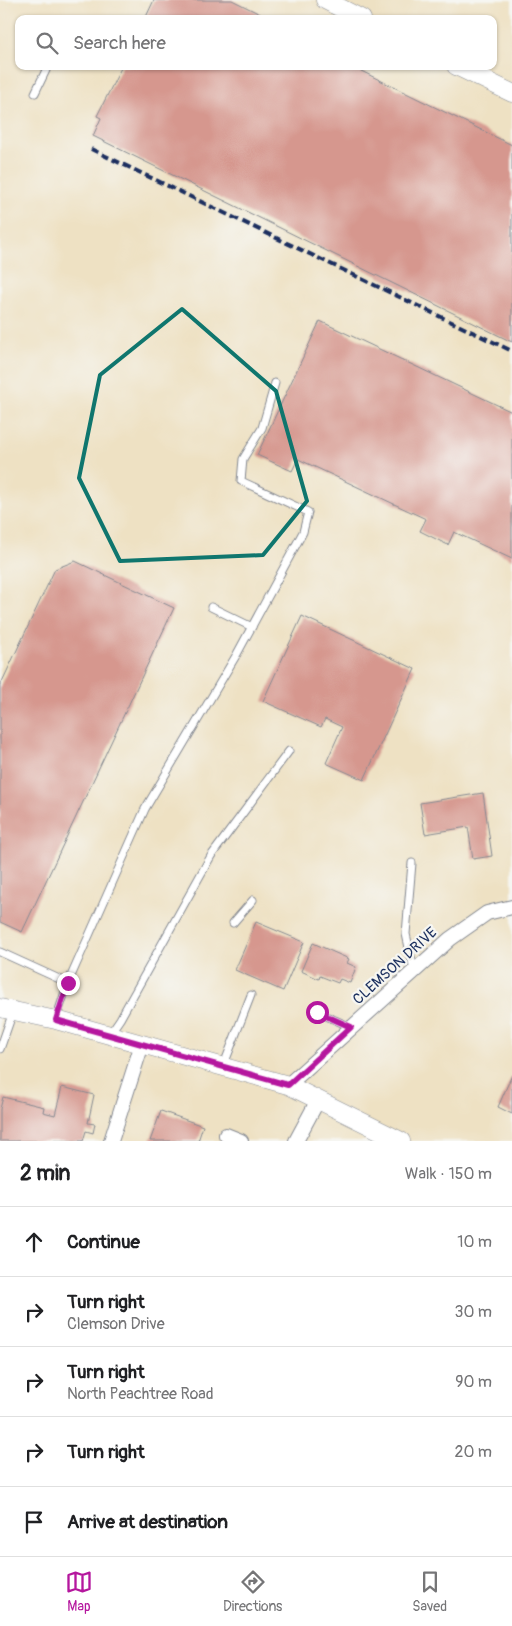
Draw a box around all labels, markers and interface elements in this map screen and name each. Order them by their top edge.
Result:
search box [15,15,497,70]
icon: search [33,29,61,57]
text: Search here [73,31,166,55]
street label: CLEMSON DRIVE [349,923,441,1009]
route end [57,972,80,995]
route start [306,1001,329,1024]
text: 2 min [20,1160,70,1187]
text: Walk · 150 m [405,1164,492,1184]
icon: ahead [20,1228,48,1256]
text: Continue [67,1230,140,1254]
text: 10 m [457,1232,492,1252]
text: Turn right [67,1290,145,1314]
icon: right [20,1298,48,1326]
text: 30 m [454,1302,492,1322]
text: Clemson Drive [67,1314,165,1334]
text: Turn right [67,1360,145,1384]
icon: right [20,1368,48,1396]
text: 90 m [455,1372,492,1392]
text: North Peachtree Road [67,1384,214,1404]
icon: right [20,1438,48,1466]
text: Turn right [67,1440,145,1464]
text: 20 m [454,1442,492,1462]
icon: arrive [20,1508,48,1536]
text: Arrive at destination [67,1510,228,1534]
tab: Map [65,1568,93,1615]
tab: Directions [223,1568,282,1615]
tab: Saved [412,1568,447,1615]

